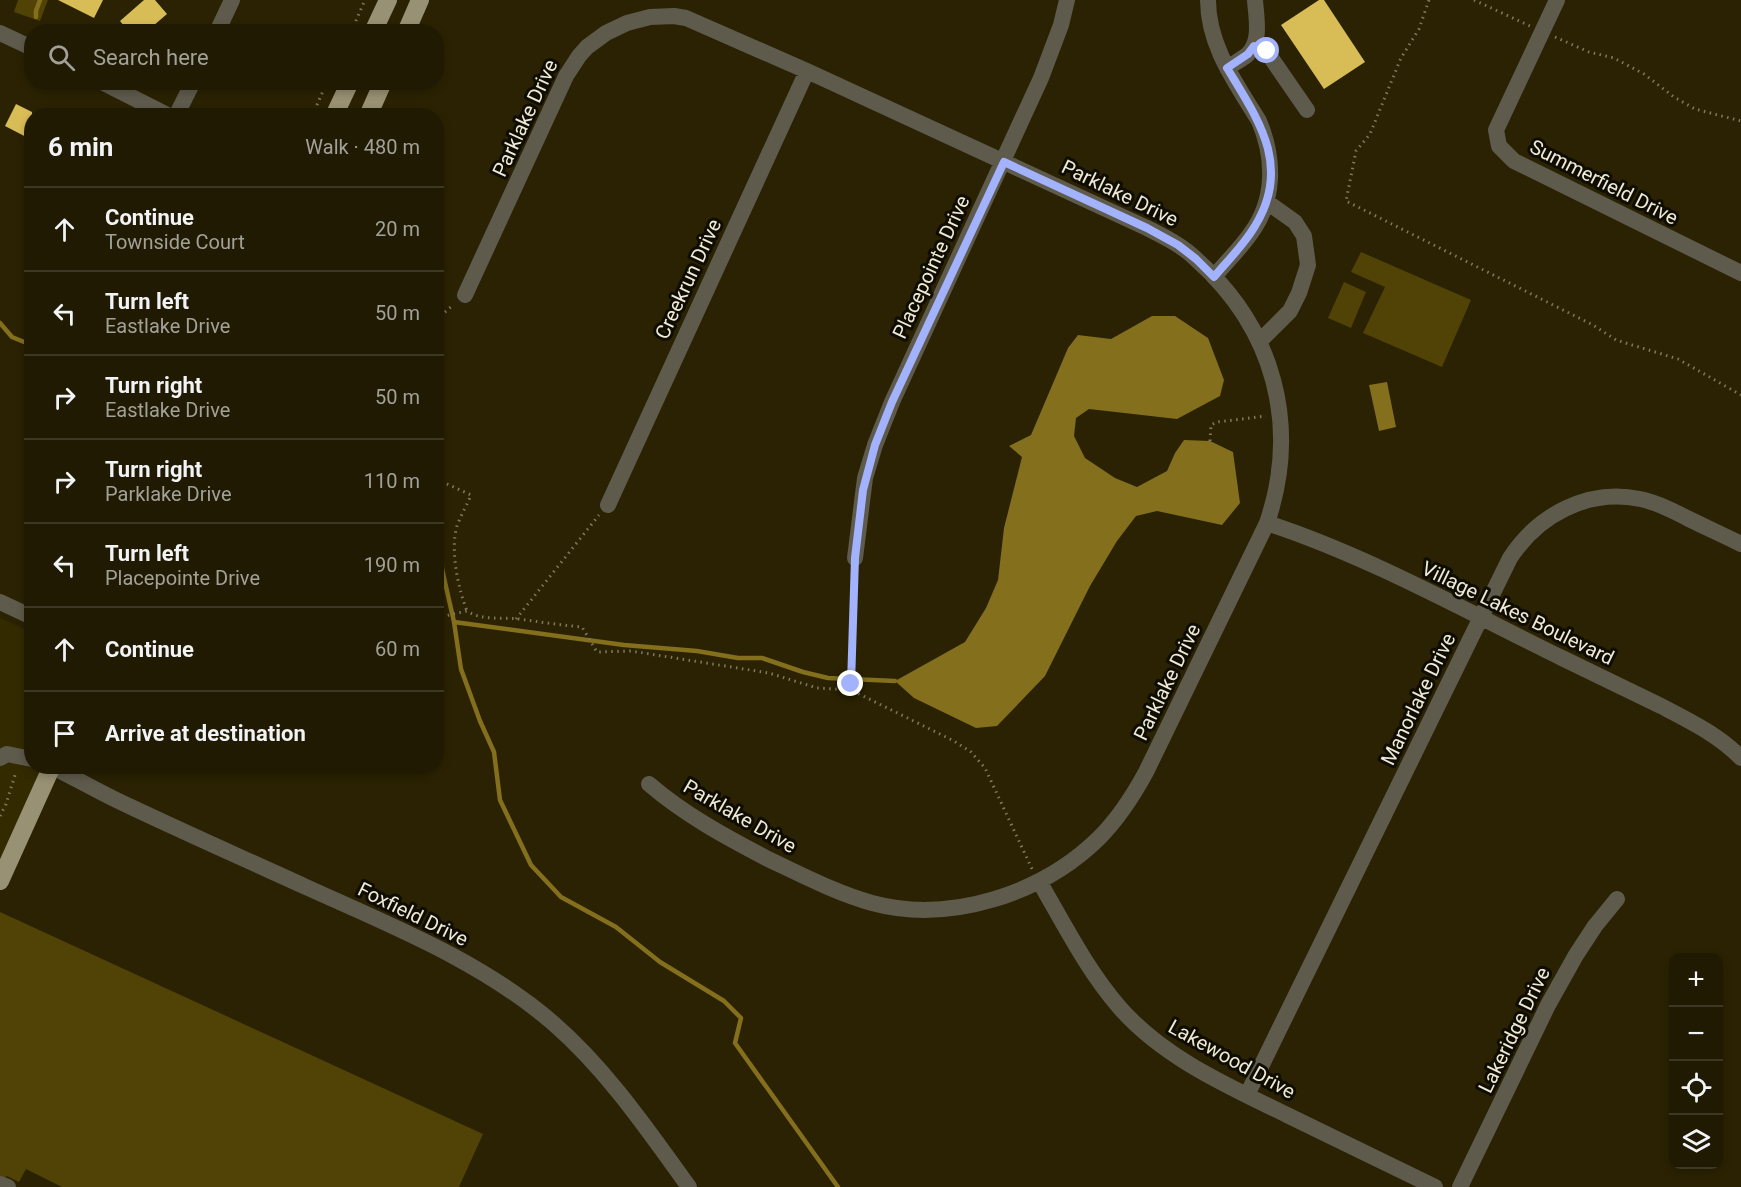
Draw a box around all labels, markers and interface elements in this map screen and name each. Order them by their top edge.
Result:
search box [24,24,444,90]
route start [1253,37,1279,63]
icon: search [45,41,78,74]
text: Search here [93,45,209,70]
street label: Parklake Drive [487,56,563,180]
text: 6 min [48,132,113,162]
street label: Summerfield Drive [1526,134,1682,230]
text: Walk · 480 m [305,135,420,159]
street label: Parklake Drive [1058,154,1182,232]
street label: Placepointe Drive [887,192,975,342]
text: Continue [105,205,194,230]
icon: ahead [48,213,81,246]
street label: Creekrun Drive [650,215,726,343]
text: 20 m [375,217,420,241]
text: Townside Court [105,230,245,254]
text: Turn left [105,289,189,314]
icon: left [48,297,81,330]
text: 50 m [375,301,420,325]
text: Eastlake Drive [105,314,230,338]
text: Turn right [105,373,202,398]
icon: right [48,381,81,414]
text: 50 m [375,385,420,409]
text: Eastlake Drive [105,398,230,422]
text: Turn right [105,457,202,482]
icon: right [48,465,81,498]
text: 110 m [364,469,420,493]
text: Parklake Drive [105,482,231,506]
text: Turn left [105,541,189,566]
icon: left [48,549,81,582]
text: 190 m [364,553,420,577]
street label: Village Lakes Boulevard [1418,556,1618,670]
text: Placepointe Drive [105,566,260,590]
street label: Parklake Drive [1128,620,1206,744]
street label: Manorlake Drive [1376,629,1460,769]
icon: ahead [48,633,81,666]
text: Continue [105,637,194,662]
text: 60 m [375,637,420,661]
route end [837,670,863,696]
icon: arrive [48,717,81,750]
text: Arrive at destination [105,721,306,746]
street label: Parklake Drive [679,774,801,858]
street label: Foxfield Drive [354,877,472,951]
map controls [1669,953,1723,1169]
button: + [1669,953,1723,1007]
street label: Lakeridge Drive [1473,963,1555,1097]
button: − [1669,1007,1723,1061]
street label: Lakewood Drive [1164,1014,1300,1104]
button: locate [1669,1061,1723,1115]
button: layers [1669,1115,1723,1169]

